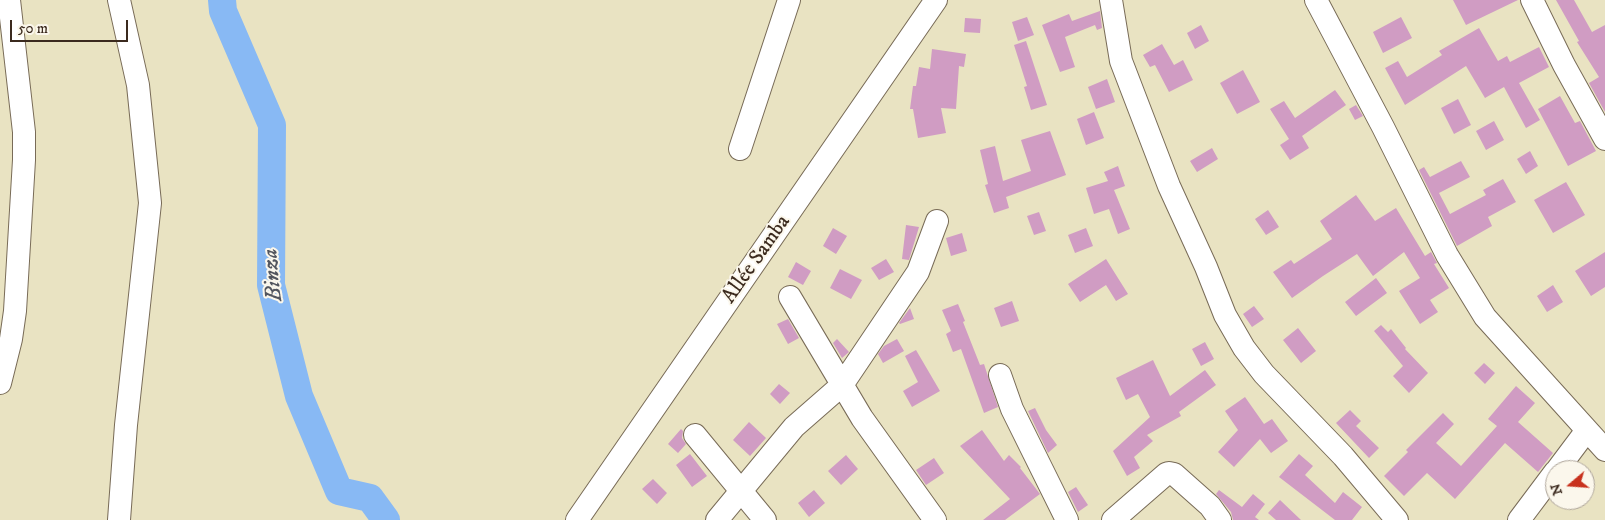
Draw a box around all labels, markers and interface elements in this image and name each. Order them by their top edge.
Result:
scale bar [12,10,130,42]
text: 50 m [18,19,48,38]
street label: Allée Samba [717,211,797,309]
water label: Binza [259,248,289,302]
north arrow [1545,460,1595,510]
text: N [1546,481,1567,498]

